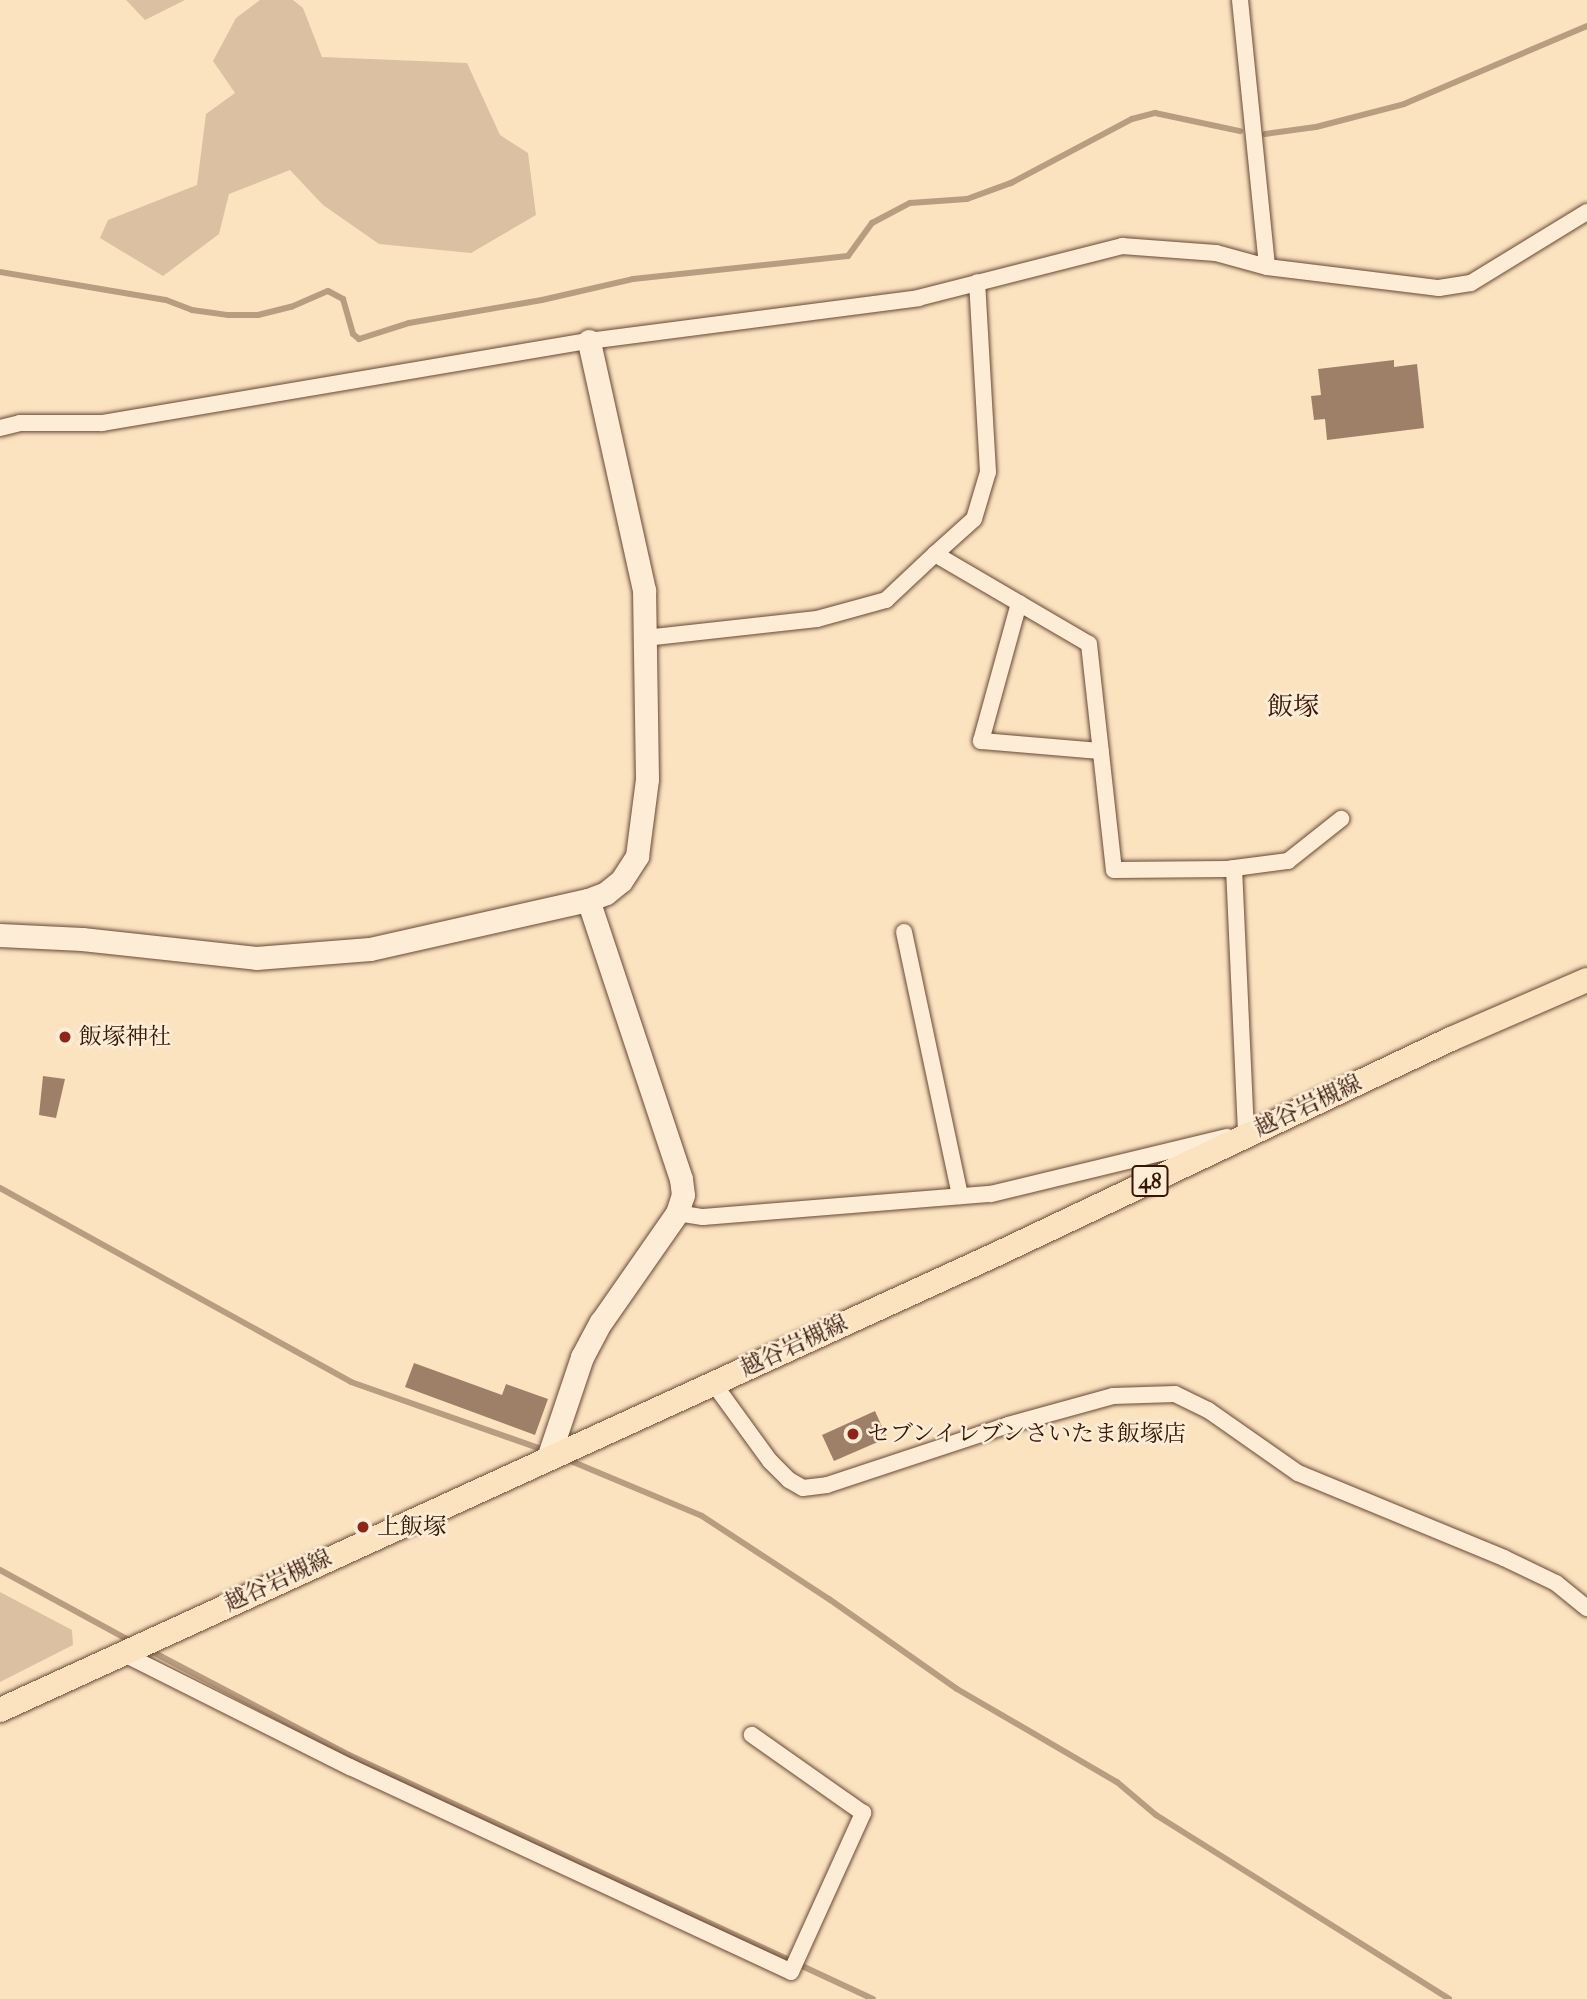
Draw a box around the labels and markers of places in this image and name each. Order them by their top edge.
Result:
place label: 飯塚神社 [79,1023,171,1051]
marker: 飯塚神社 [57,1029,73,1045]
place label: セブンイレブンさいたま飯塚店 [867,1420,1189,1448]
marker: セブンイレブンさいたま飯塚店 [845,1426,861,1442]
place label: 上飯塚 [377,1513,446,1541]
marker: 上飯塚 [355,1519,371,1535]

